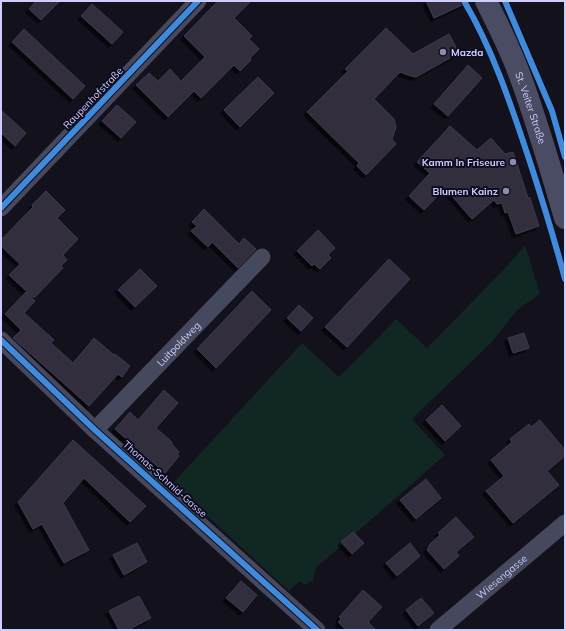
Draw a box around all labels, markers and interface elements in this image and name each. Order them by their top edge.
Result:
place label: Mazda [451,46,483,59]
marker: Mazda [438,47,448,57]
street label: Raupenhofstraße [60,64,126,132]
street label: St. Veiter Straße [513,70,549,145]
place label: Kamm In Friseure [422,156,506,169]
marker: Kamm In Friseure [508,157,518,167]
place label: Blumen Kainz [433,185,498,198]
marker: Blumen Kainz [501,186,511,196]
street label: Luitpoldweg [154,319,203,369]
street label: Thomas-Schmid-Gasse [120,438,210,520]
street label: Wiesengasse [473,551,530,602]

